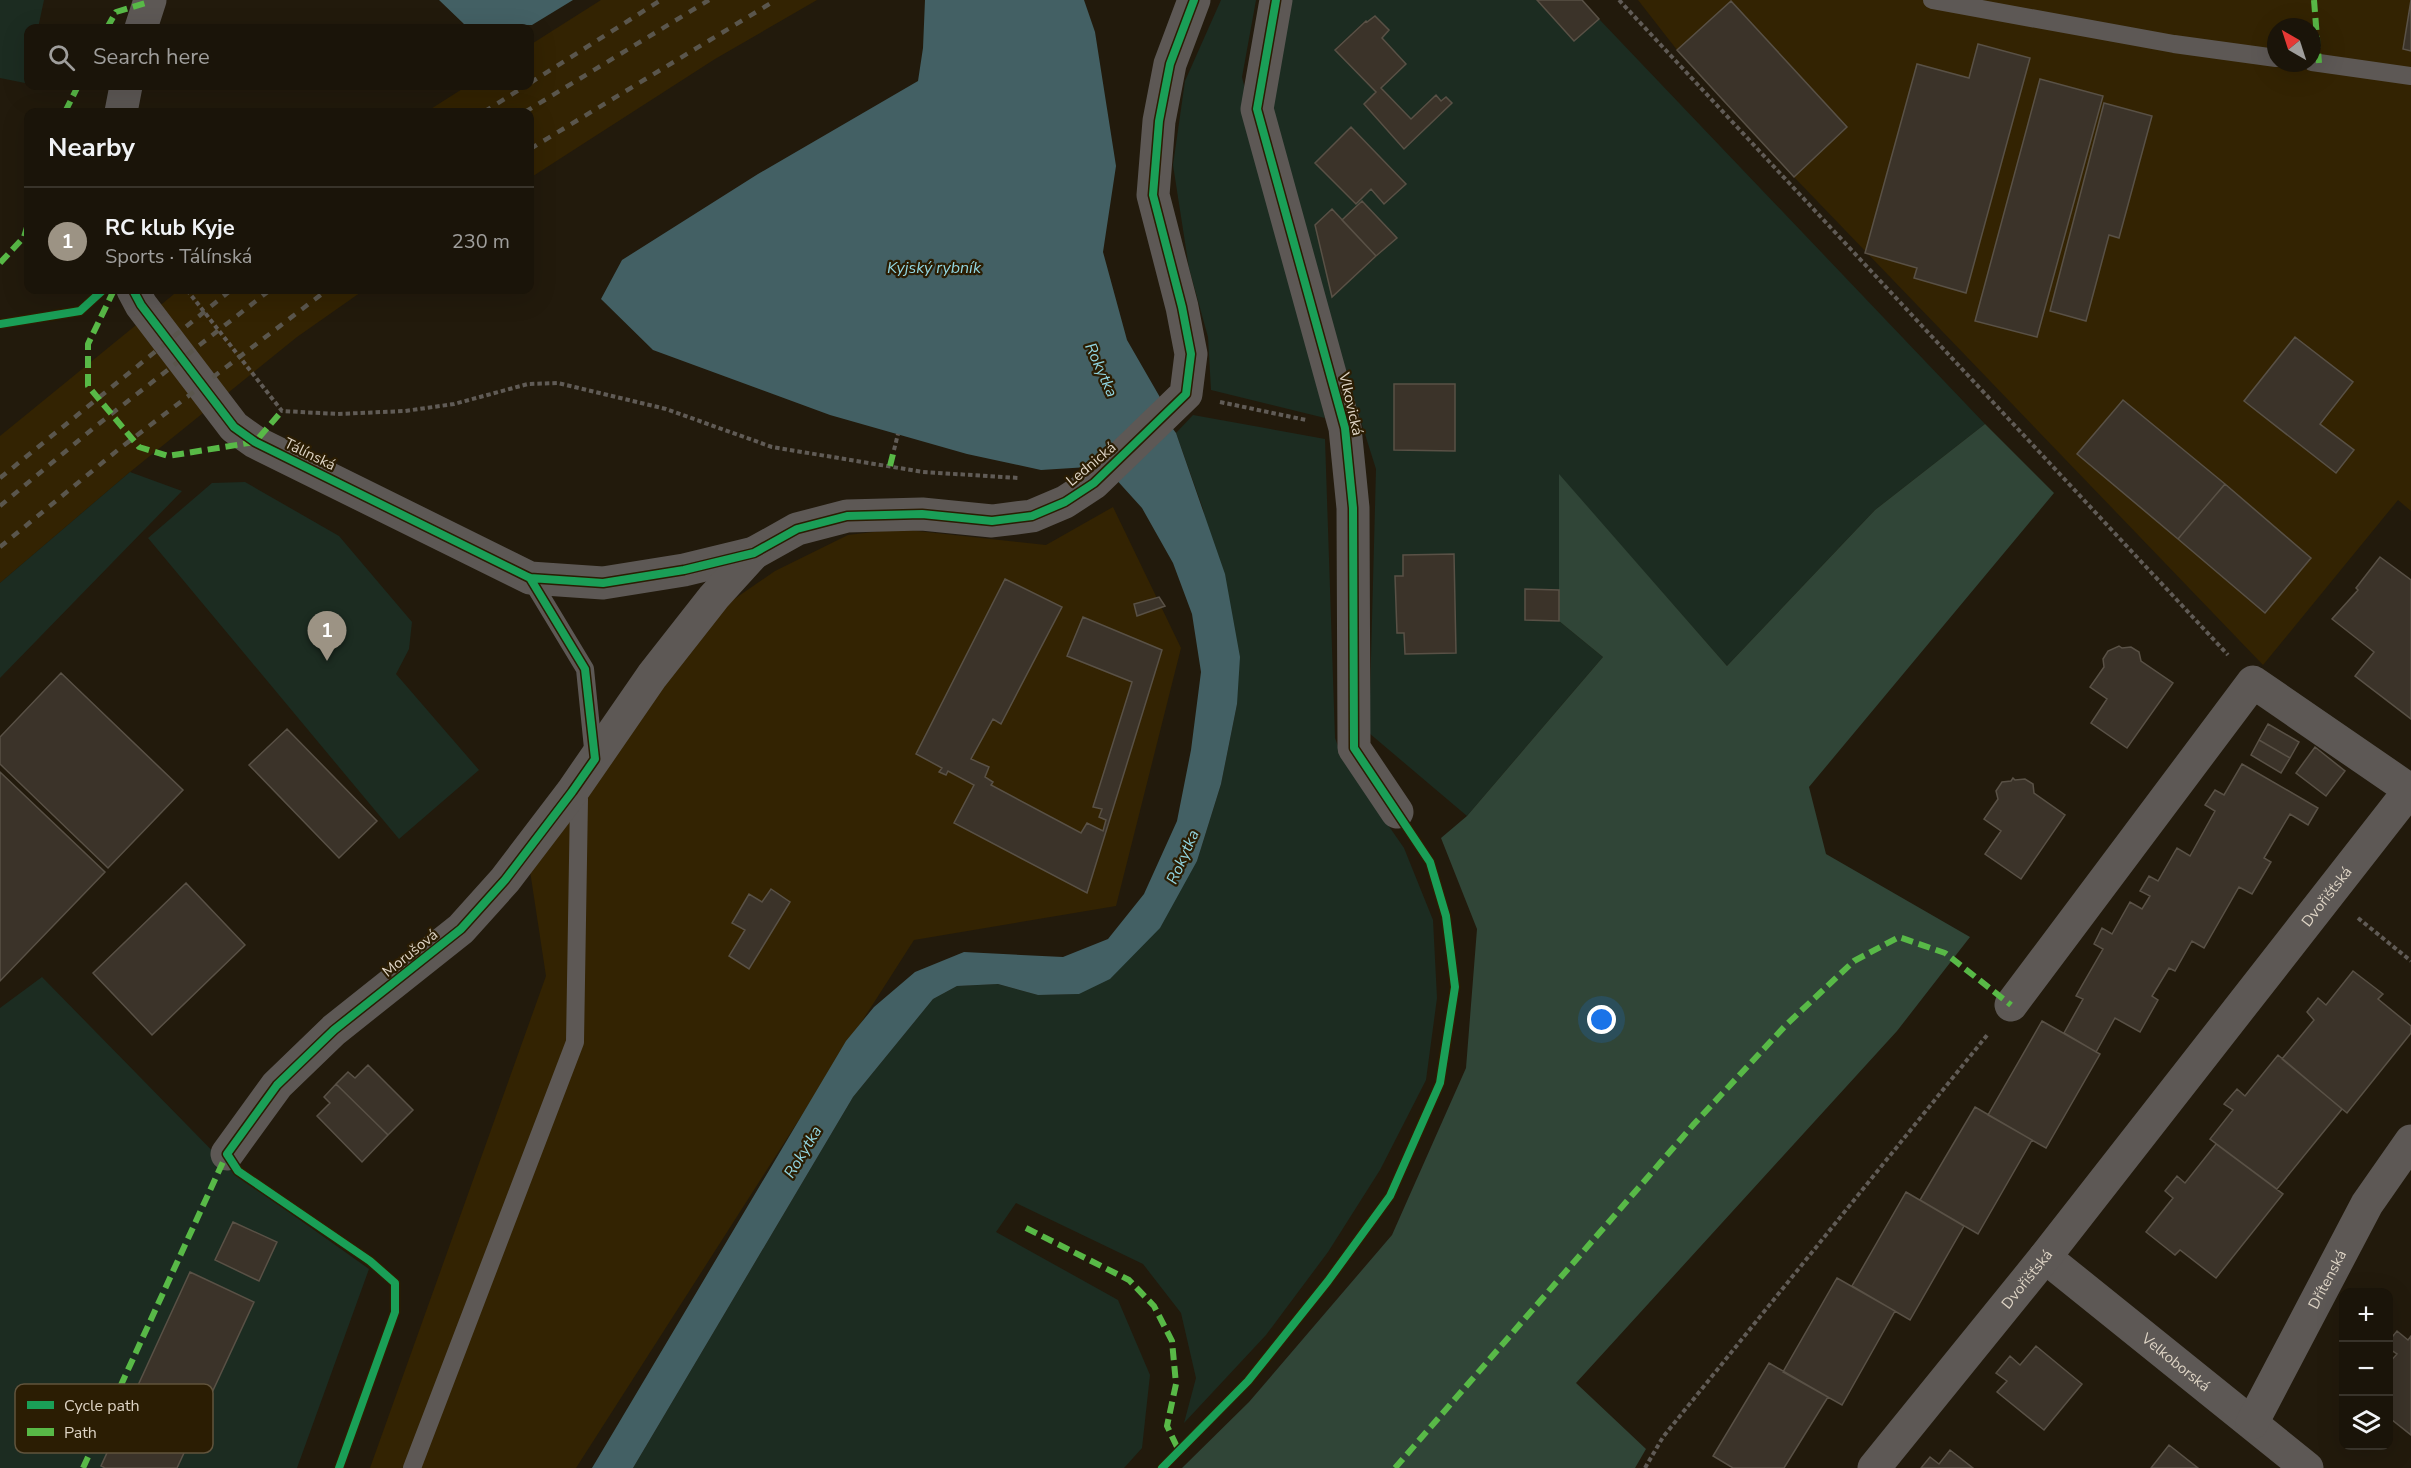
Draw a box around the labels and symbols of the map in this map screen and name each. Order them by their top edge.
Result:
north arrow [2267,18,2321,72]
water label: Kyjský rybník [887,257,982,279]
water label: Rokytka [1079,339,1123,401]
street label: Vlkovická [1334,370,1368,437]
street label: Tálínská [281,433,339,475]
street label: Lednická [1062,437,1120,491]
pin: 1 [308,612,346,661]
water label: Rokytka [1161,826,1205,888]
street label: Dvořišťská [2297,862,2356,931]
street label: Morušová [378,924,442,982]
your location [1587,1005,1616,1034]
water label: Rokytka [779,1122,827,1182]
street label: Dvořišťská [1997,1245,2057,1313]
street label: Dřítenská [2304,1246,2351,1313]
street label: Velkoborská [2137,1328,2214,1396]
legend [15,1384,213,1453]
text: Cycle path [64,1395,140,1417]
text: Path [64,1422,97,1444]

